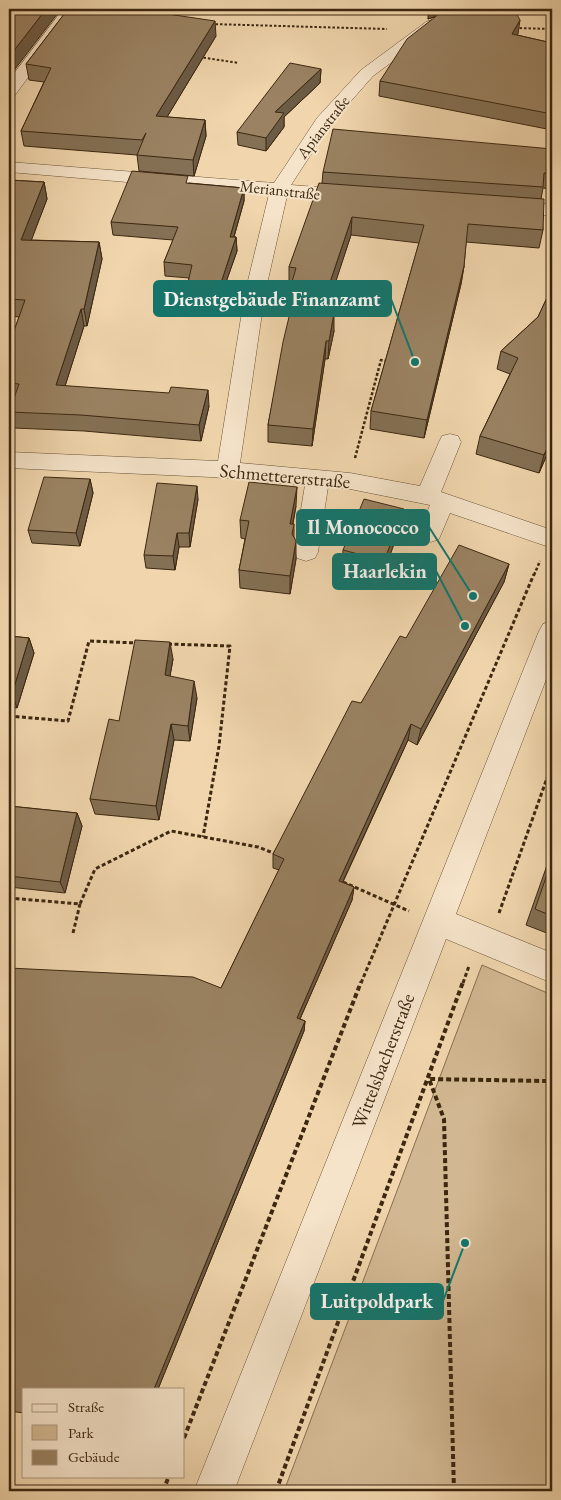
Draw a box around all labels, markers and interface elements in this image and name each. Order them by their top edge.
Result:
street label: Apianstraße [291,91,354,164]
street label: Merianstraße [239,175,321,205]
callout: Dienstgebäude Finanzamt [154,281,391,316]
text: Dienstgebäude Finanzamt [164,286,381,312]
street label: Schmettererstraße [219,458,351,494]
callout: Il Monococco [297,510,429,545]
text: Il Monococco [307,514,419,540]
callout: Haarlekin [333,554,436,589]
text: Haarlekin [343,558,427,584]
street label: Wittelsbacherstraße [346,990,420,1132]
callout: Luitpoldpark [311,1284,443,1319]
text: Luitpoldpark [321,1288,434,1314]
legend [22,1388,185,1478]
text: Straße [68,1397,104,1416]
text: Park [68,1423,95,1442]
text: Gebäude [68,1447,120,1466]

